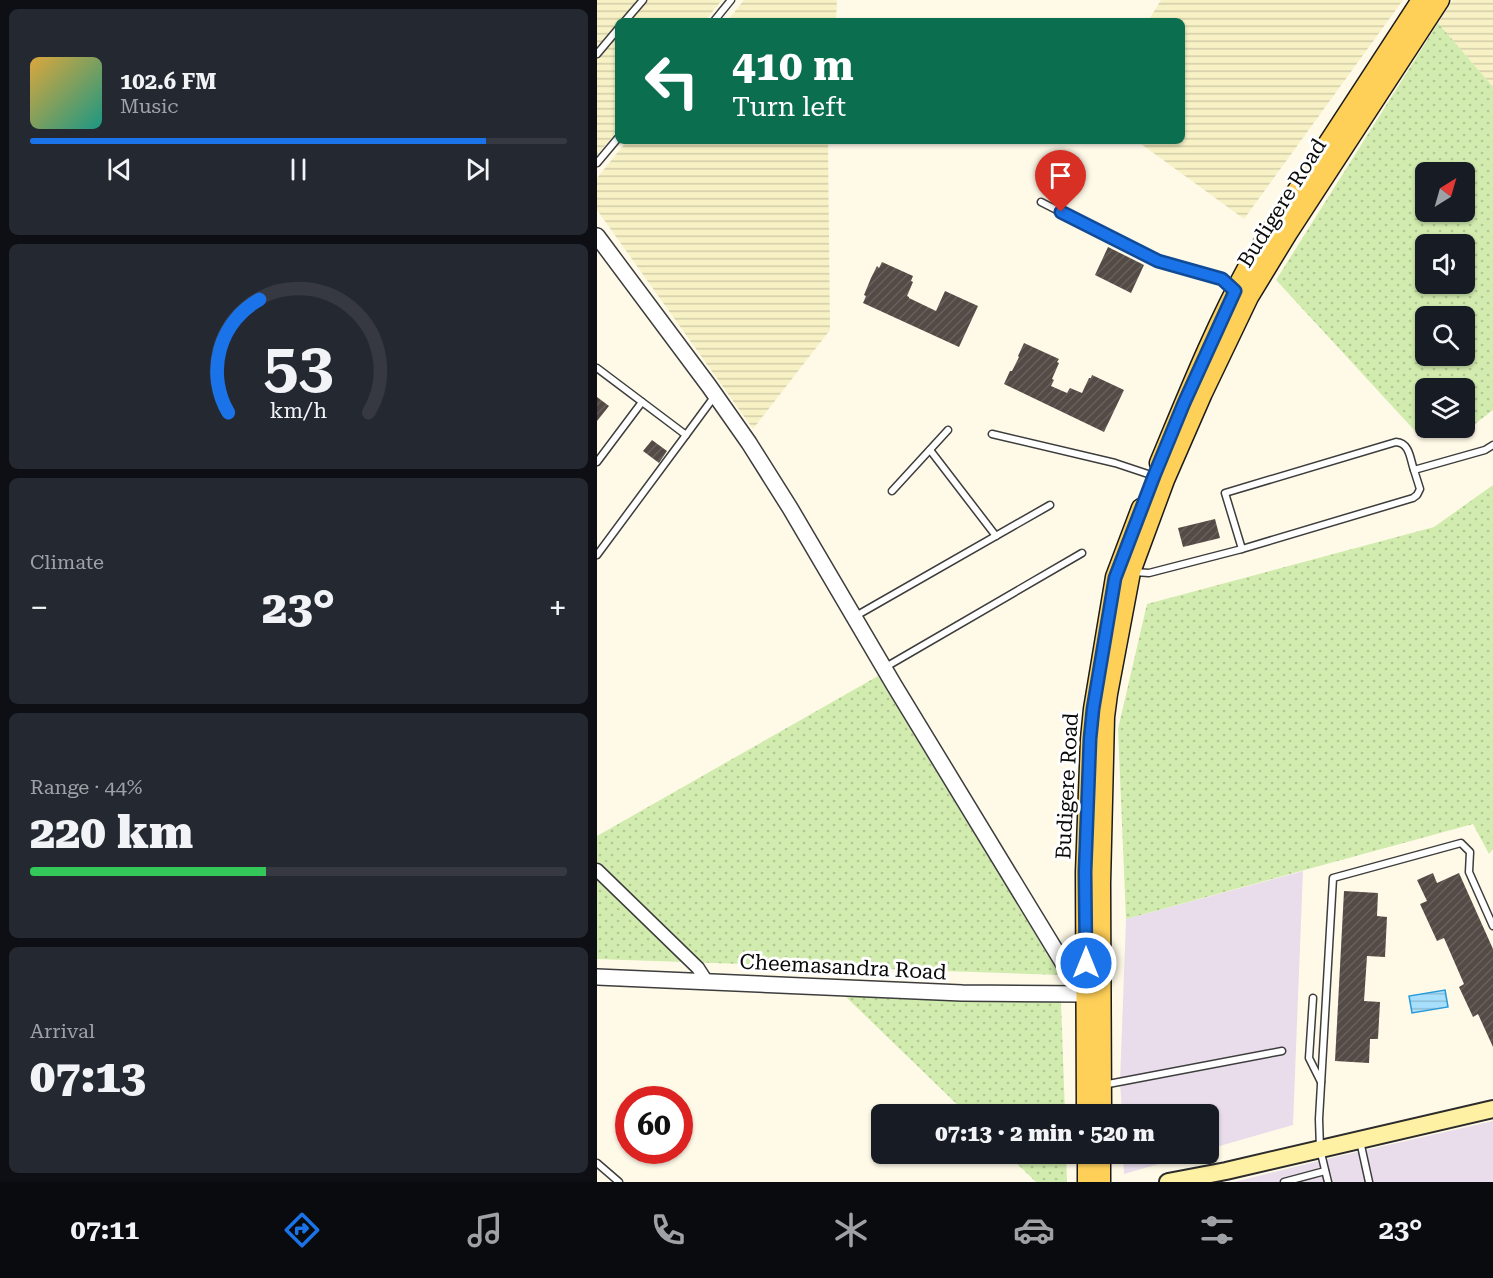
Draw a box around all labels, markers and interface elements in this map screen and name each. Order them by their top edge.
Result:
text: 410 m [732,41,854,90]
icon: left [633,42,711,120]
text: 102.6 FM [120,69,217,94]
text: Turn left [732,91,846,123]
text: Music [120,94,179,118]
street label: Budigere Road [1233,134,1331,272]
pin [1035,150,1086,212]
icon: previous [103,153,136,186]
icon: pause [282,153,315,186]
icon: next [461,153,494,186]
icon: arrive [1044,159,1077,192]
north arrow [1415,162,1475,222]
map controls [1415,162,1475,438]
button: sound [1415,234,1475,294]
button: search [1415,306,1475,366]
text: 53 [264,330,333,403]
button: layers [1415,378,1475,438]
text: km/h [270,399,327,424]
text: Climate [30,550,104,574]
text: 23° [262,581,335,634]
text: − [30,588,48,627]
text: + [549,588,567,627]
street label: Budigere Road [1051,711,1083,860]
text: Range · 44% [30,775,142,799]
text: 220 km [30,806,193,859]
position arrow [1054,931,1118,995]
street label: Cheemasandra Road [739,950,948,984]
text: Arrival [30,1019,95,1043]
text: 07:13 [30,1050,146,1103]
speed limit sign: 60 [615,1086,693,1164]
text: 07:13 · 2 min · 520 m [935,1121,1155,1146]
icon: directions [281,1209,323,1251]
icon: music [464,1209,506,1251]
icon: phone [647,1209,689,1251]
icon: climate [830,1209,872,1251]
icon: car [1013,1209,1055,1251]
icon: filters [1196,1209,1238,1251]
text: 07:11 [71,1214,139,1246]
text: 23° [1379,1214,1422,1246]

